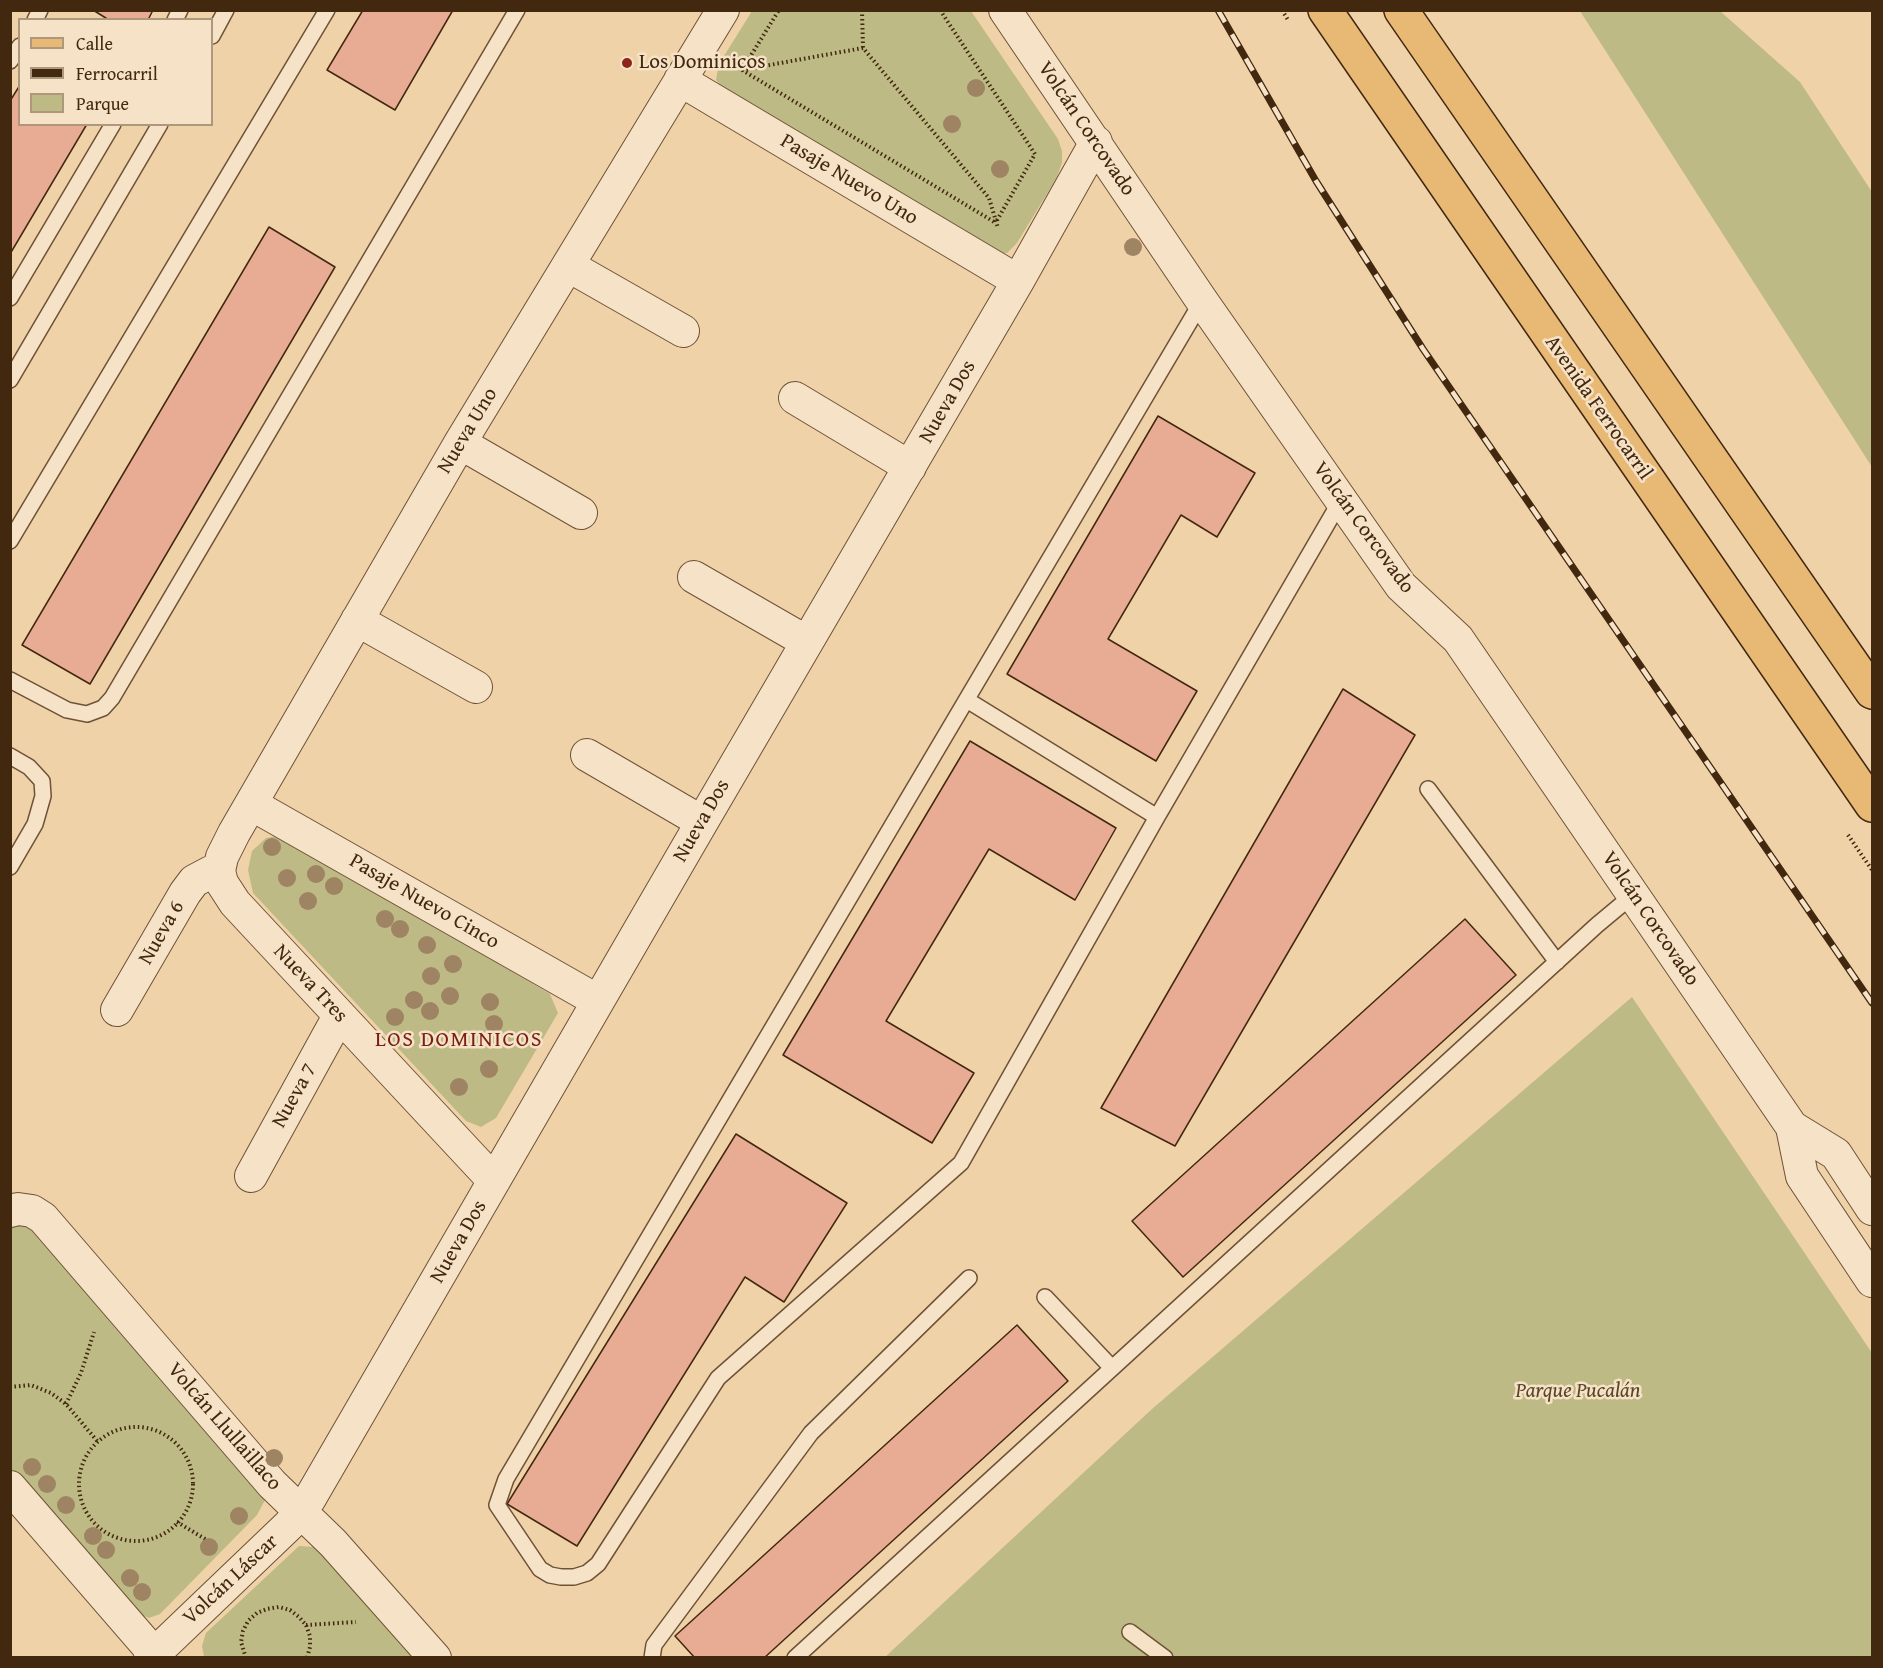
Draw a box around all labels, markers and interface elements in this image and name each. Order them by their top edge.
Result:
legend [18,18,213,126]
text: Calle [76,30,113,57]
place label: Los Dominicos [639,50,765,76]
marker: Los Dominicos [620,56,634,70]
street label: Volcán Corcovado [1032,57,1140,201]
text: Ferrocarril [76,60,158,87]
text: Parque [76,90,129,117]
street label: Pasaje Nuevo Uno [776,129,922,231]
street label: Avenida Ferrocarril [1539,331,1657,485]
street label: Nueva Dos [914,356,982,448]
street label: Nueva Uno [433,383,503,479]
street label: Volcán Corcovado [1307,457,1419,599]
street label: Nueva Dos [668,775,736,867]
street label: Volcán Corcovado [1596,847,1704,991]
street label: Pasaje Nuevo Cinco [345,849,503,955]
street label: Nueva 6 [134,897,190,969]
street label: Nueva Tres [267,940,353,1028]
district label: LOS DOMINICOS [375,1027,543,1053]
street label: Nueva 7 [267,1059,323,1133]
street label: Nueva Dos [425,1196,493,1288]
street label: Volcán Llullaillaco [161,1358,287,1496]
park label: Parque Pucalán [1516,1379,1640,1405]
street label: Volcán Láscar [178,1529,284,1631]

